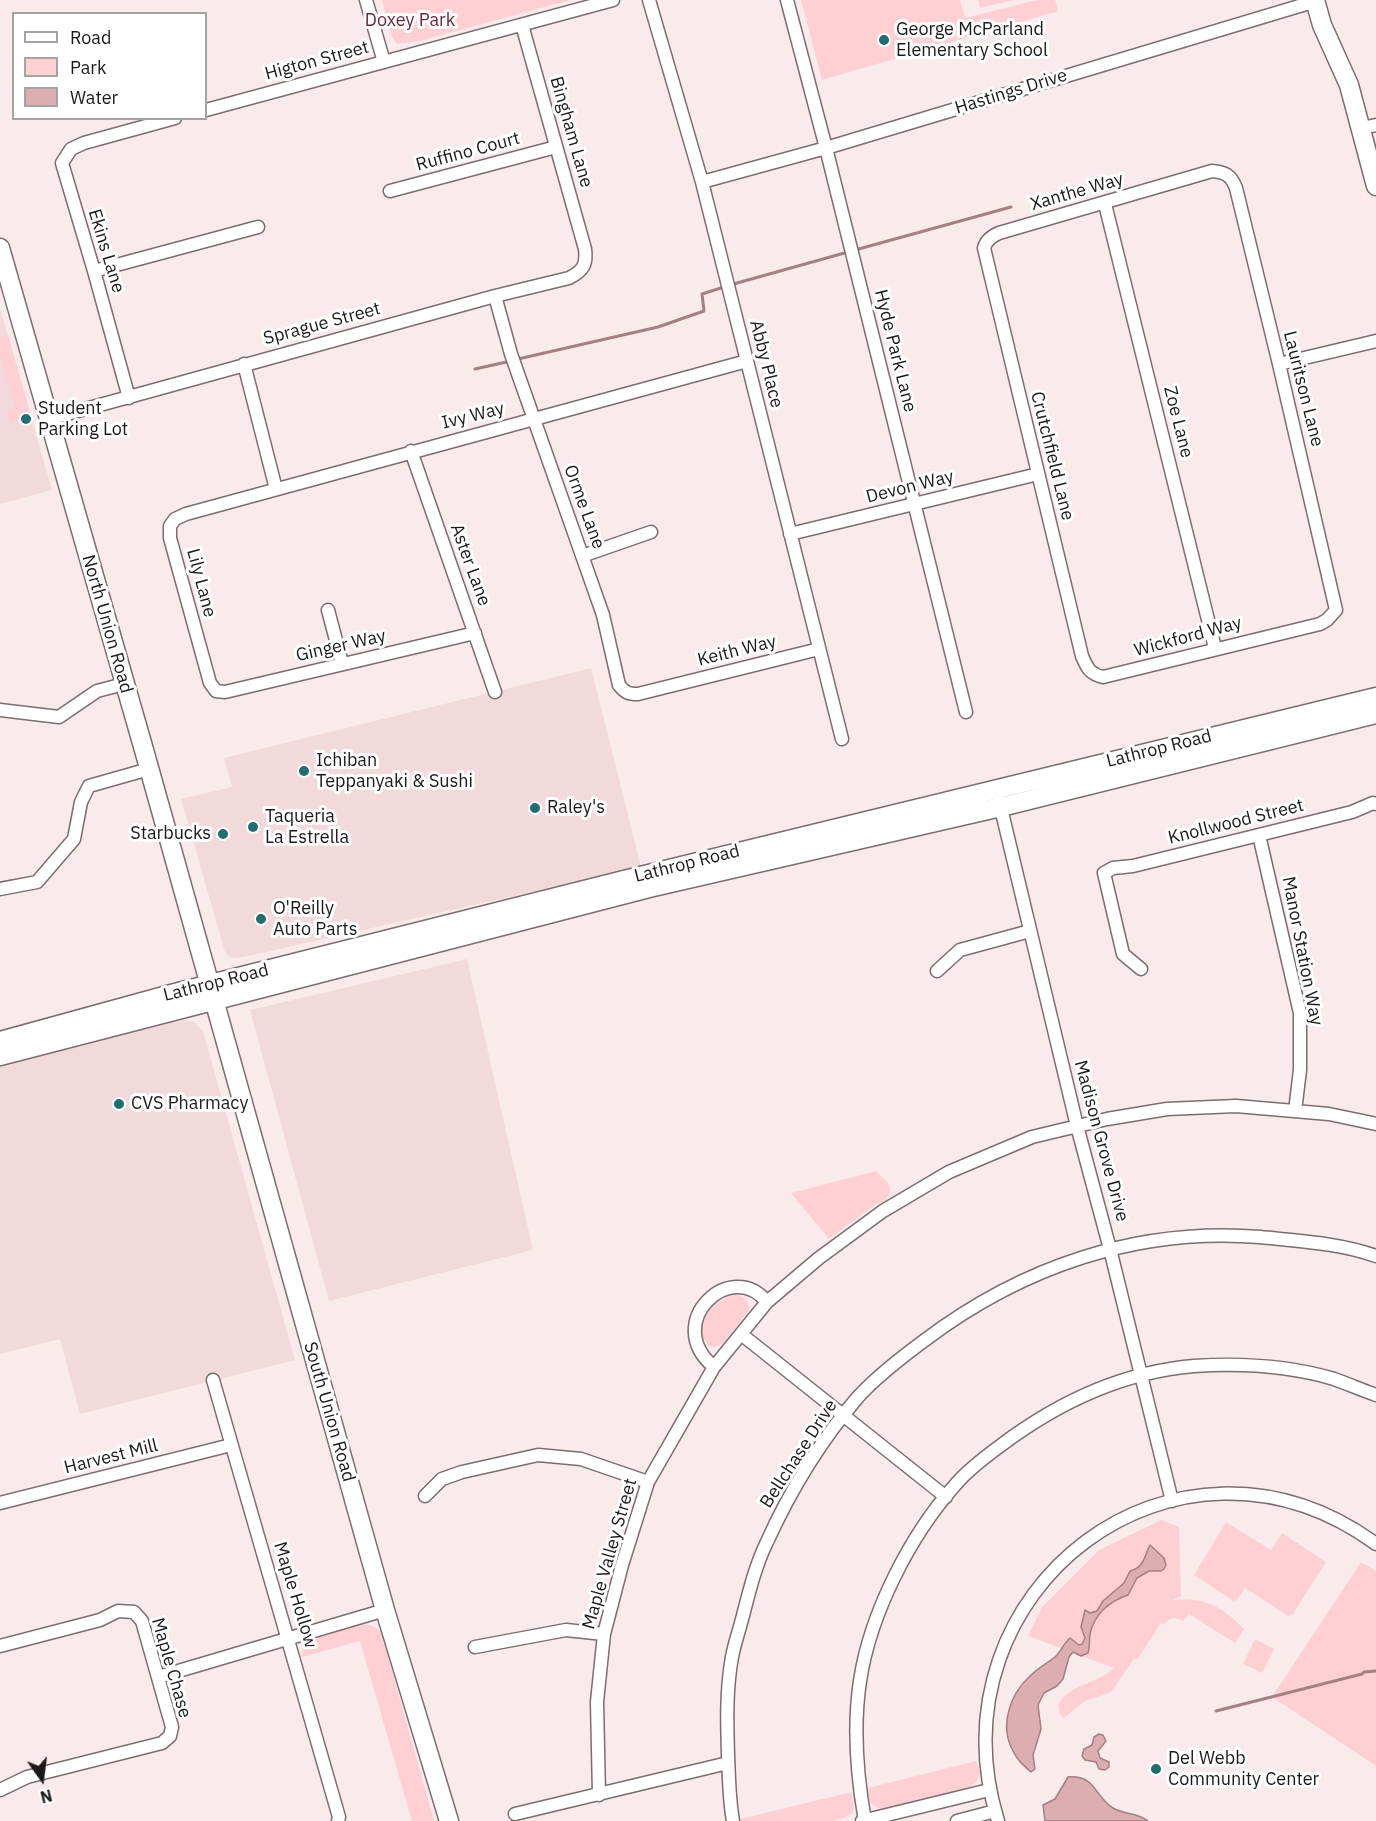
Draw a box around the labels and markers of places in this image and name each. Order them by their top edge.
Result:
place label: George McParland Elementary School [896,19,1048,62]
marker: George McParland Elementary School [877,33,891,47]
place label: Student Parking Lot [38,398,128,440]
marker: Student Parking Lot [19,412,33,426]
place label: Ichiban Teppanyaki & Sushi [316,750,473,792]
marker: Ichiban Teppanyaki & Sushi [297,764,311,778]
place label: Raley's [547,797,605,819]
marker: Raley's [528,801,542,815]
place label: Taqueria La Estrella [265,806,349,848]
marker: Taqueria La Estrella [246,820,260,834]
place label: Starbucks [130,823,211,845]
marker: Starbucks [216,827,230,841]
place label: O'Reilly Auto Parts [273,898,357,940]
marker: O'Reilly Auto Parts [254,912,268,926]
place label: CVS Pharmacy [131,1093,248,1115]
marker: CVS Pharmacy [112,1097,126,1111]
place label: Del Webb Community Center [1168,1748,1319,1790]
marker: Del Webb Community Center [1149,1762,1163,1776]

